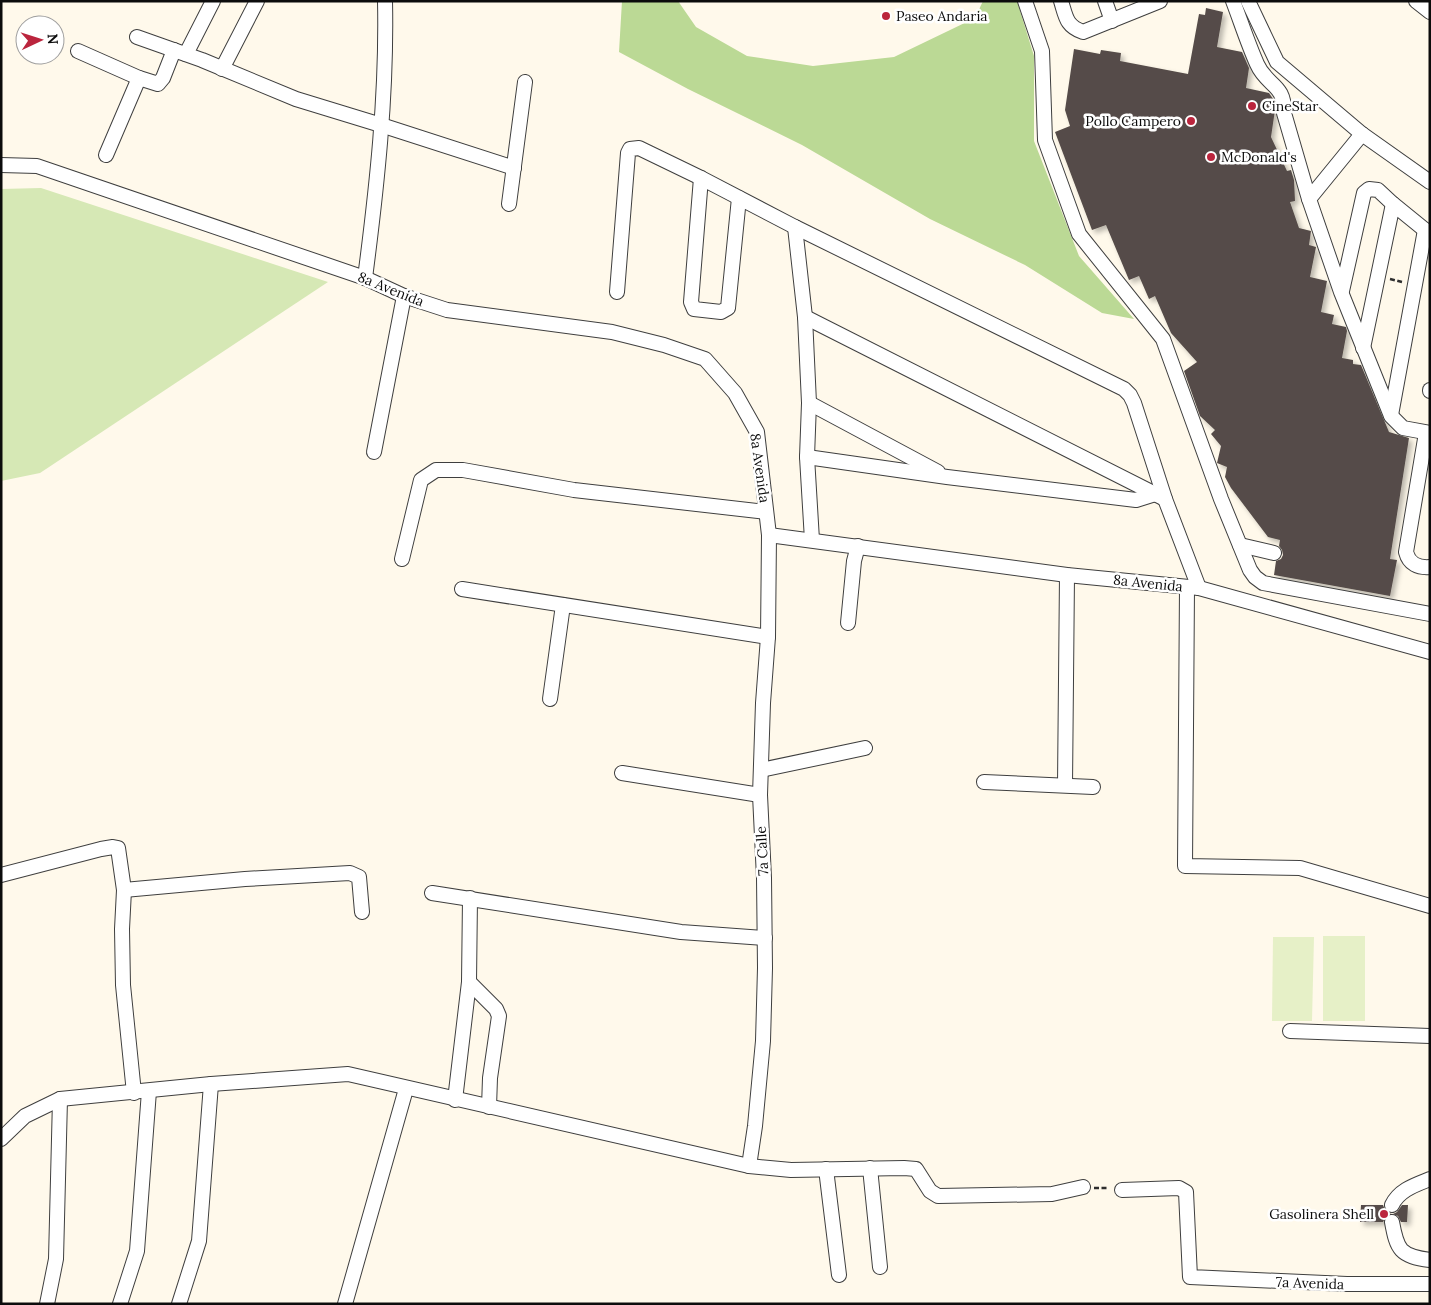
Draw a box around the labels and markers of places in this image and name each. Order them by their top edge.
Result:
place label: Paseo Andaria [896,7,988,25]
marker: Paseo Andaria [880,10,892,22]
place label: CineStar [1262,97,1318,115]
marker: CineStar [1246,100,1258,112]
place label: Pollo Campero [1085,112,1181,130]
marker: Pollo Campero [1185,115,1197,127]
place label: McDonald's [1221,148,1297,166]
marker: McDonald's [1205,151,1217,163]
place label: Gasolinera Shell [1269,1205,1374,1223]
marker: Gasolinera Shell [1378,1208,1390,1220]

